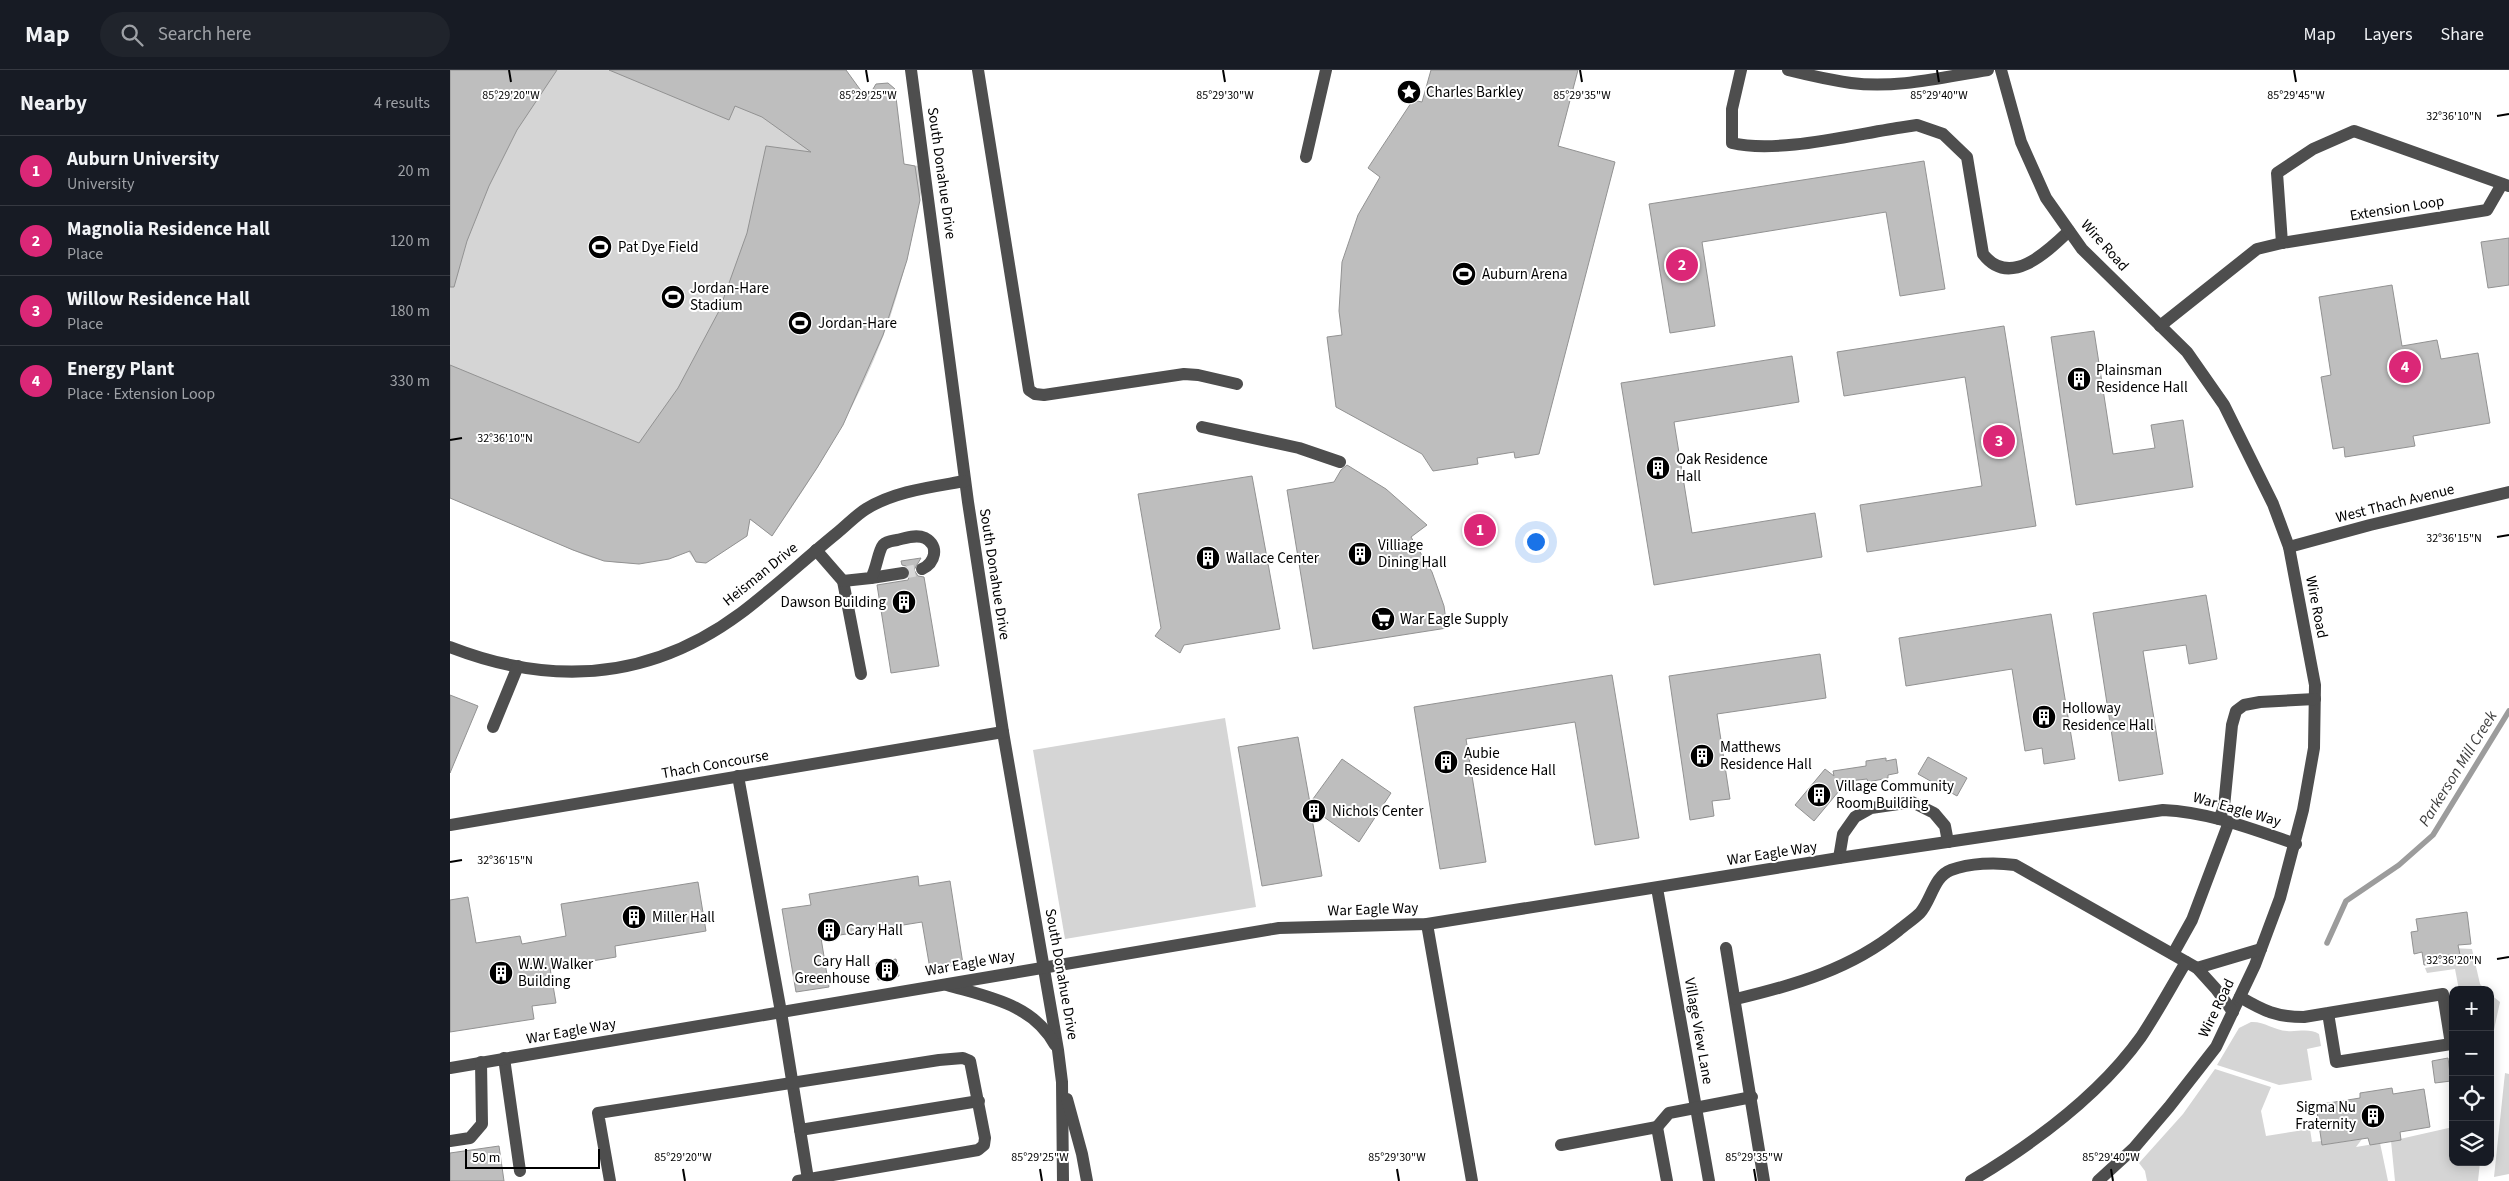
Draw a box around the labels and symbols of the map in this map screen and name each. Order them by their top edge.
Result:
place icon: Charles Barkley [1396,79,1422,105]
place label: Charles Barkley [1426,82,1523,103]
text: 85°29'20"W [482,87,540,104]
text: 85°29'25"W [839,87,897,104]
text: 85°29'30"W [1196,87,1254,104]
text: 85°29'35"W [1553,87,1611,104]
text: 85°29'40"W [1910,87,1968,104]
text: 85°29'45"W [2267,87,2325,104]
street label: South Donahue Drive [922,106,961,240]
text: 32°36'10"N [2426,108,2482,125]
street label: Extension Loop [2348,191,2446,226]
street label: Wire Road [2076,215,2134,276]
sports icon: Pat Dye Field [587,234,613,260]
place label: Pat Dye Field [618,237,699,258]
pin: 2 [1666,246,1698,284]
sports icon: Auburn Arena [1451,261,1477,287]
place label: Auburn Arena [1482,264,1567,285]
place label: Jordan-Hare Stadium [690,278,769,316]
sports icon: Jordan-Hare Stadium [660,284,686,310]
sports icon: Jordan-Hare [787,310,813,336]
place label: Jordan-Hare [818,313,897,334]
pin: 4 [2389,348,2421,386]
place label: Plainsman Residence Hall [2096,360,2188,398]
building icon: Plainsman Residence Hall [2066,366,2092,392]
pin: 3 [1983,422,2015,460]
text: 32°36'10"N [477,430,533,447]
place label: Oak Residence Hall [1676,449,1768,487]
building icon: Oak Residence Hall [1645,455,1671,481]
street label: West Thach Avenue [2334,479,2457,528]
street label: South Donahue Drive [974,507,1015,641]
pin: 1 [1464,511,1496,549]
your location [1523,529,1549,555]
text: 32°36'15"N [2426,530,2482,547]
place label: Villiage Dining Hall [1378,535,1447,573]
street label: Heisman Drive [718,538,802,611]
building icon: Villiage Dining Hall [1347,541,1373,567]
building icon: Wallace Center [1195,545,1221,571]
place label: Wallace Center [1226,548,1320,569]
street label: Wire Road [2300,574,2333,640]
building icon: Dawson Building [891,589,917,615]
place label: Dawson Building [781,592,886,613]
supermarket icon: War Eagle Supply [1370,606,1396,632]
place label: War Eagle Supply [1400,609,1508,630]
place label: Holloway Residence Hall [2062,698,2154,736]
building icon: Holloway Residence Hall [2031,704,2057,730]
water label: Parkerson Mill Creek [2413,706,2502,831]
place label: Matthews Residence Hall [1720,737,1812,775]
place label: Aubie Residence Hall [1464,743,1556,781]
building icon: Matthews Residence Hall [1689,743,1715,769]
street label: Thach Concourse [660,745,770,784]
building icon: Aubie Residence Hall [1433,749,1459,775]
place label: Village Community Room Building [1836,776,1954,814]
building icon: Village Community Room Building [1806,782,1832,808]
street label: War Eagle Way [2190,787,2283,832]
building icon: Nichols Center [1301,798,1327,824]
place label: Nichols Center [1332,801,1424,822]
street label: War Eagle Way [1726,836,1819,871]
text: 32°36'15"N [477,852,533,869]
street label: War Eagle Way [1327,897,1419,922]
building icon: Miller Hall [621,904,647,930]
place label: Miller Hall [652,907,715,928]
street label: South Donahue Drive [1040,907,1083,1041]
building icon: Cary Hall [816,917,842,943]
place label: Cary Hall [846,920,903,941]
street label: War Eagle Way [924,945,1017,982]
place label: Cary Hall Greenhouse [794,951,870,989]
text: 32°36'20"N [2426,952,2482,969]
place label: W.W. Walker Building [518,954,594,992]
building icon: Cary Hall Greenhouse [874,957,900,983]
building icon: W.W. Walker Building [488,960,514,986]
street label: Wire Road [2193,975,2240,1041]
street label: Village View Lane [1679,976,1718,1086]
street label: War Eagle Way [525,1013,618,1050]
place label: Sigma Nu Fraternity [2295,1097,2356,1135]
building icon: Sigma Nu Fraternity [2360,1103,2386,1129]
scale bar [465,1146,600,1169]
text: 85°29'20"W [654,1149,712,1166]
text: 85°29'25"W [1011,1149,1069,1166]
text: 85°29'30"W [1368,1149,1426,1166]
text: 85°29'35"W [1725,1149,1783,1166]
text: 85°29'40"W [2082,1149,2140,1166]

